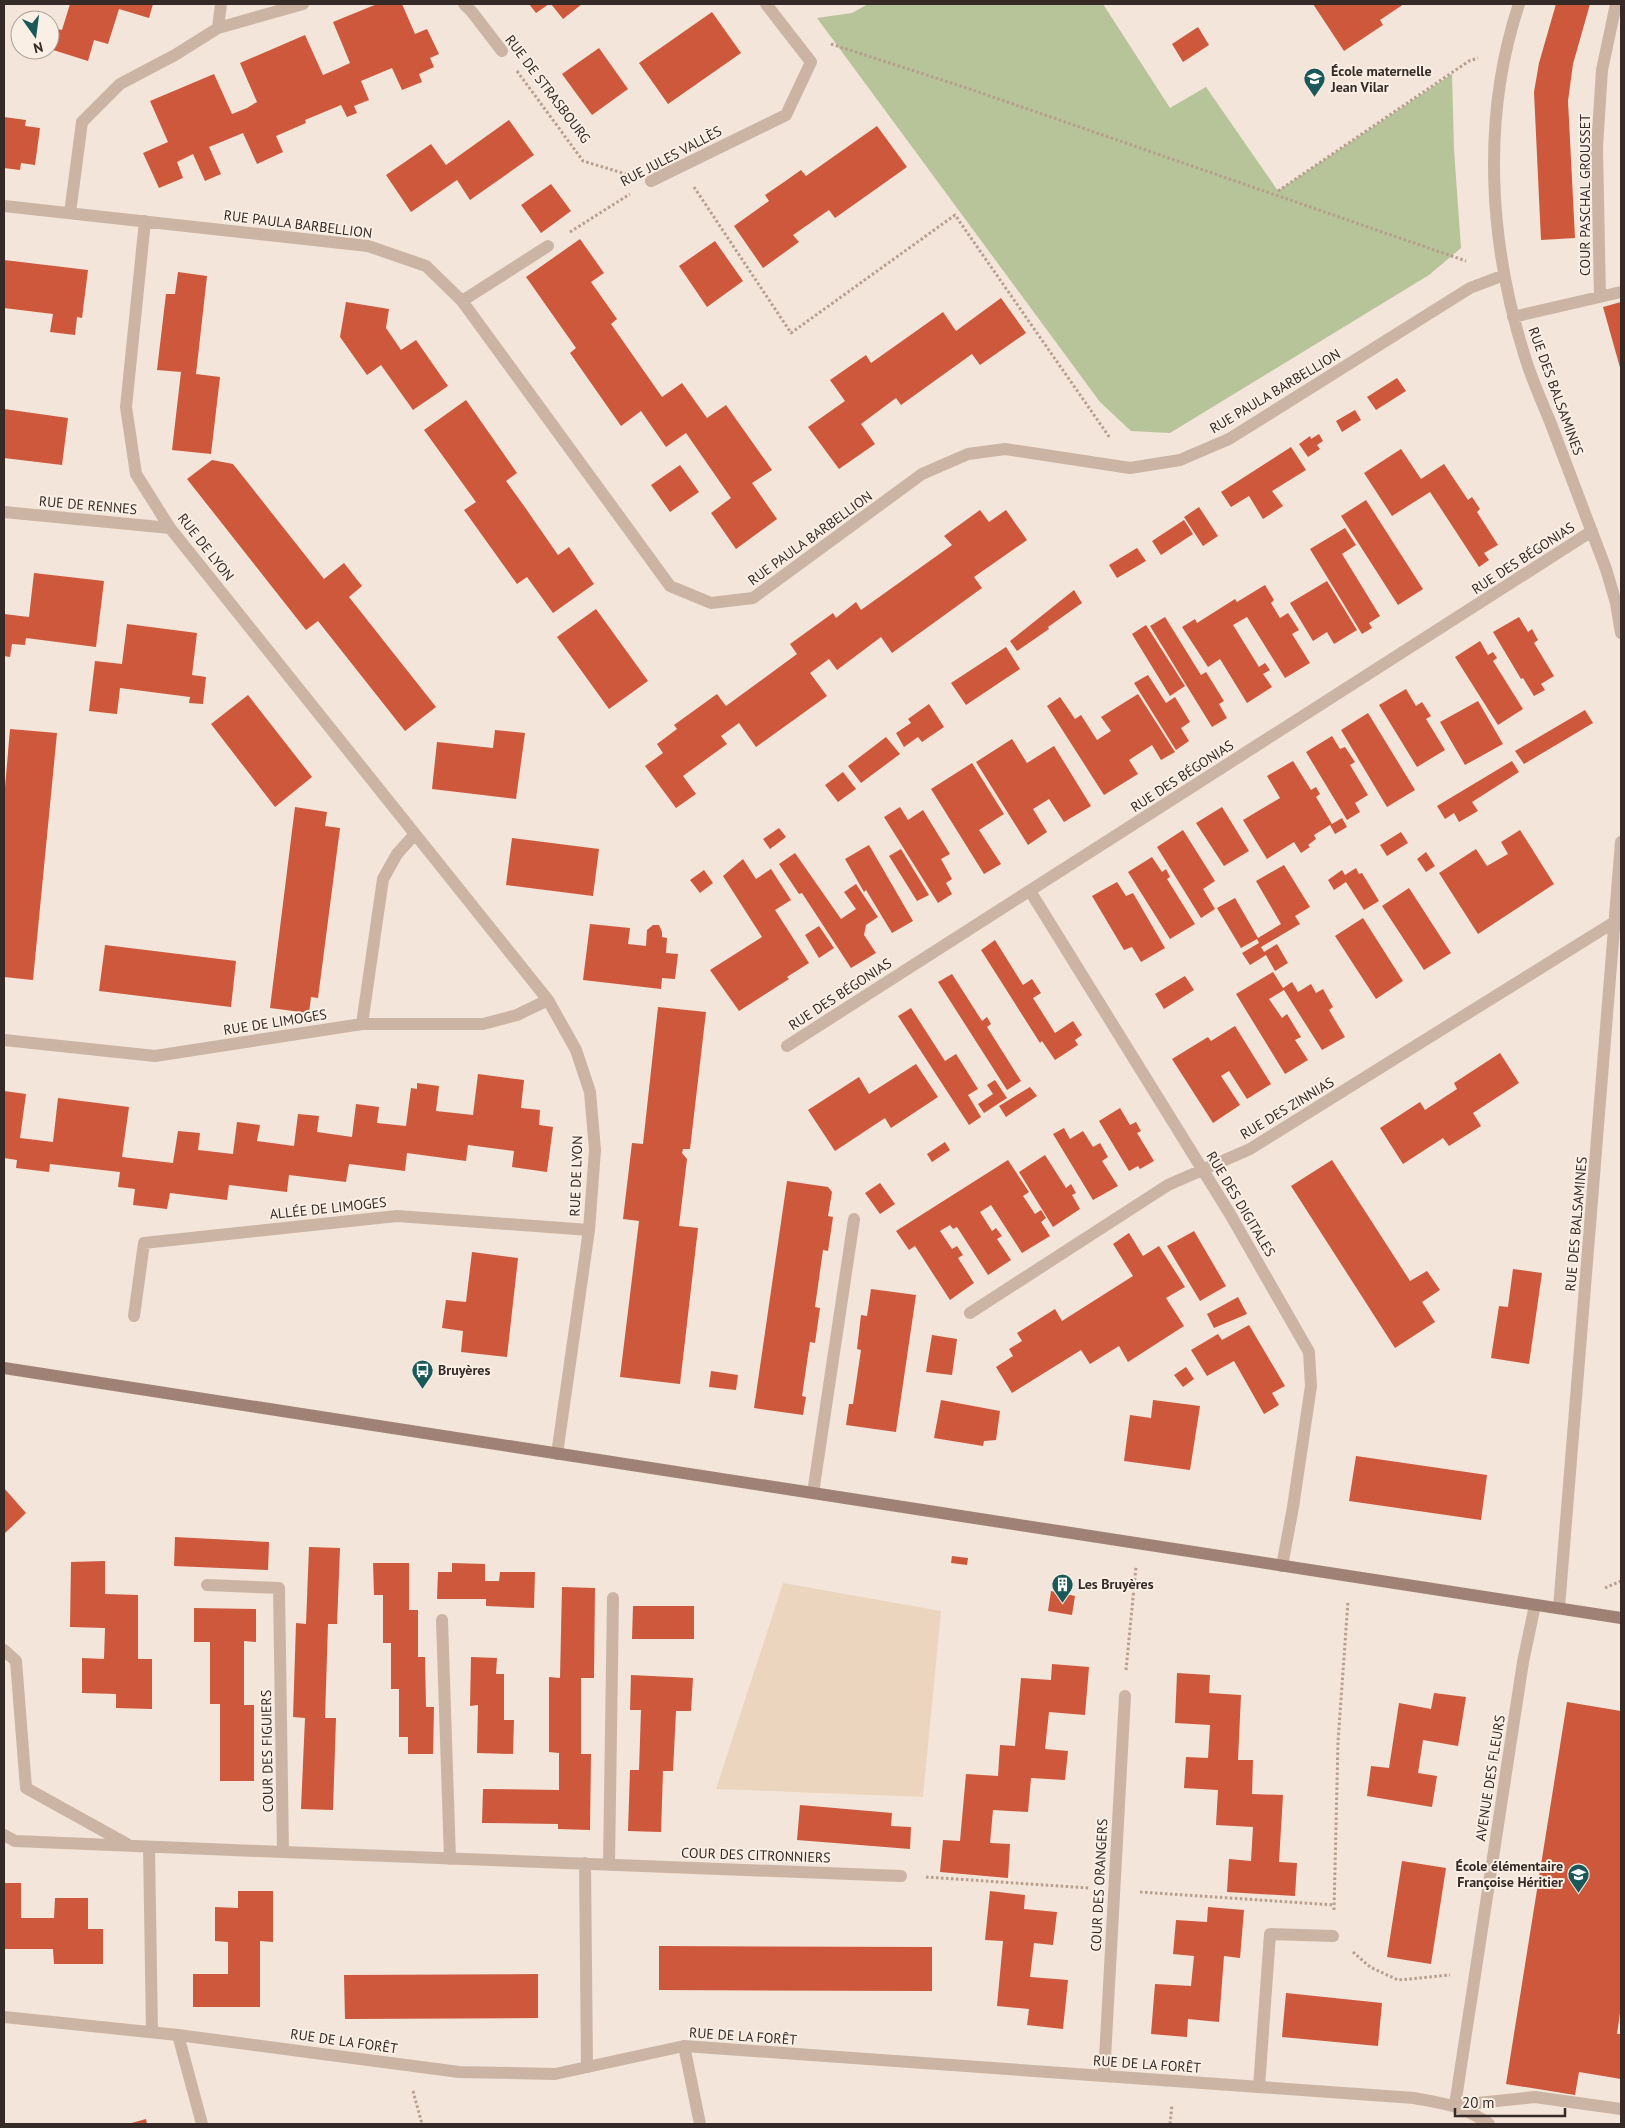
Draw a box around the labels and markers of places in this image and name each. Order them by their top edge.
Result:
place label: École maternelle Jean Vilar [1330,62,1432,96]
school or university icon: École maternelle Jean Vilar [1303,67,1327,98]
bus stop icon: Bruyères [410,1358,434,1389]
place label: Bruyères [438,1361,490,1379]
building icon: Les Bruyères [1050,1572,1074,1603]
place label: Les Bruyères [1078,1575,1154,1593]
place label: École élémentaire Françoise Héritier [1456,1857,1563,1891]
school or university icon: École élémentaire Françoise Héritier [1567,1862,1591,1893]

